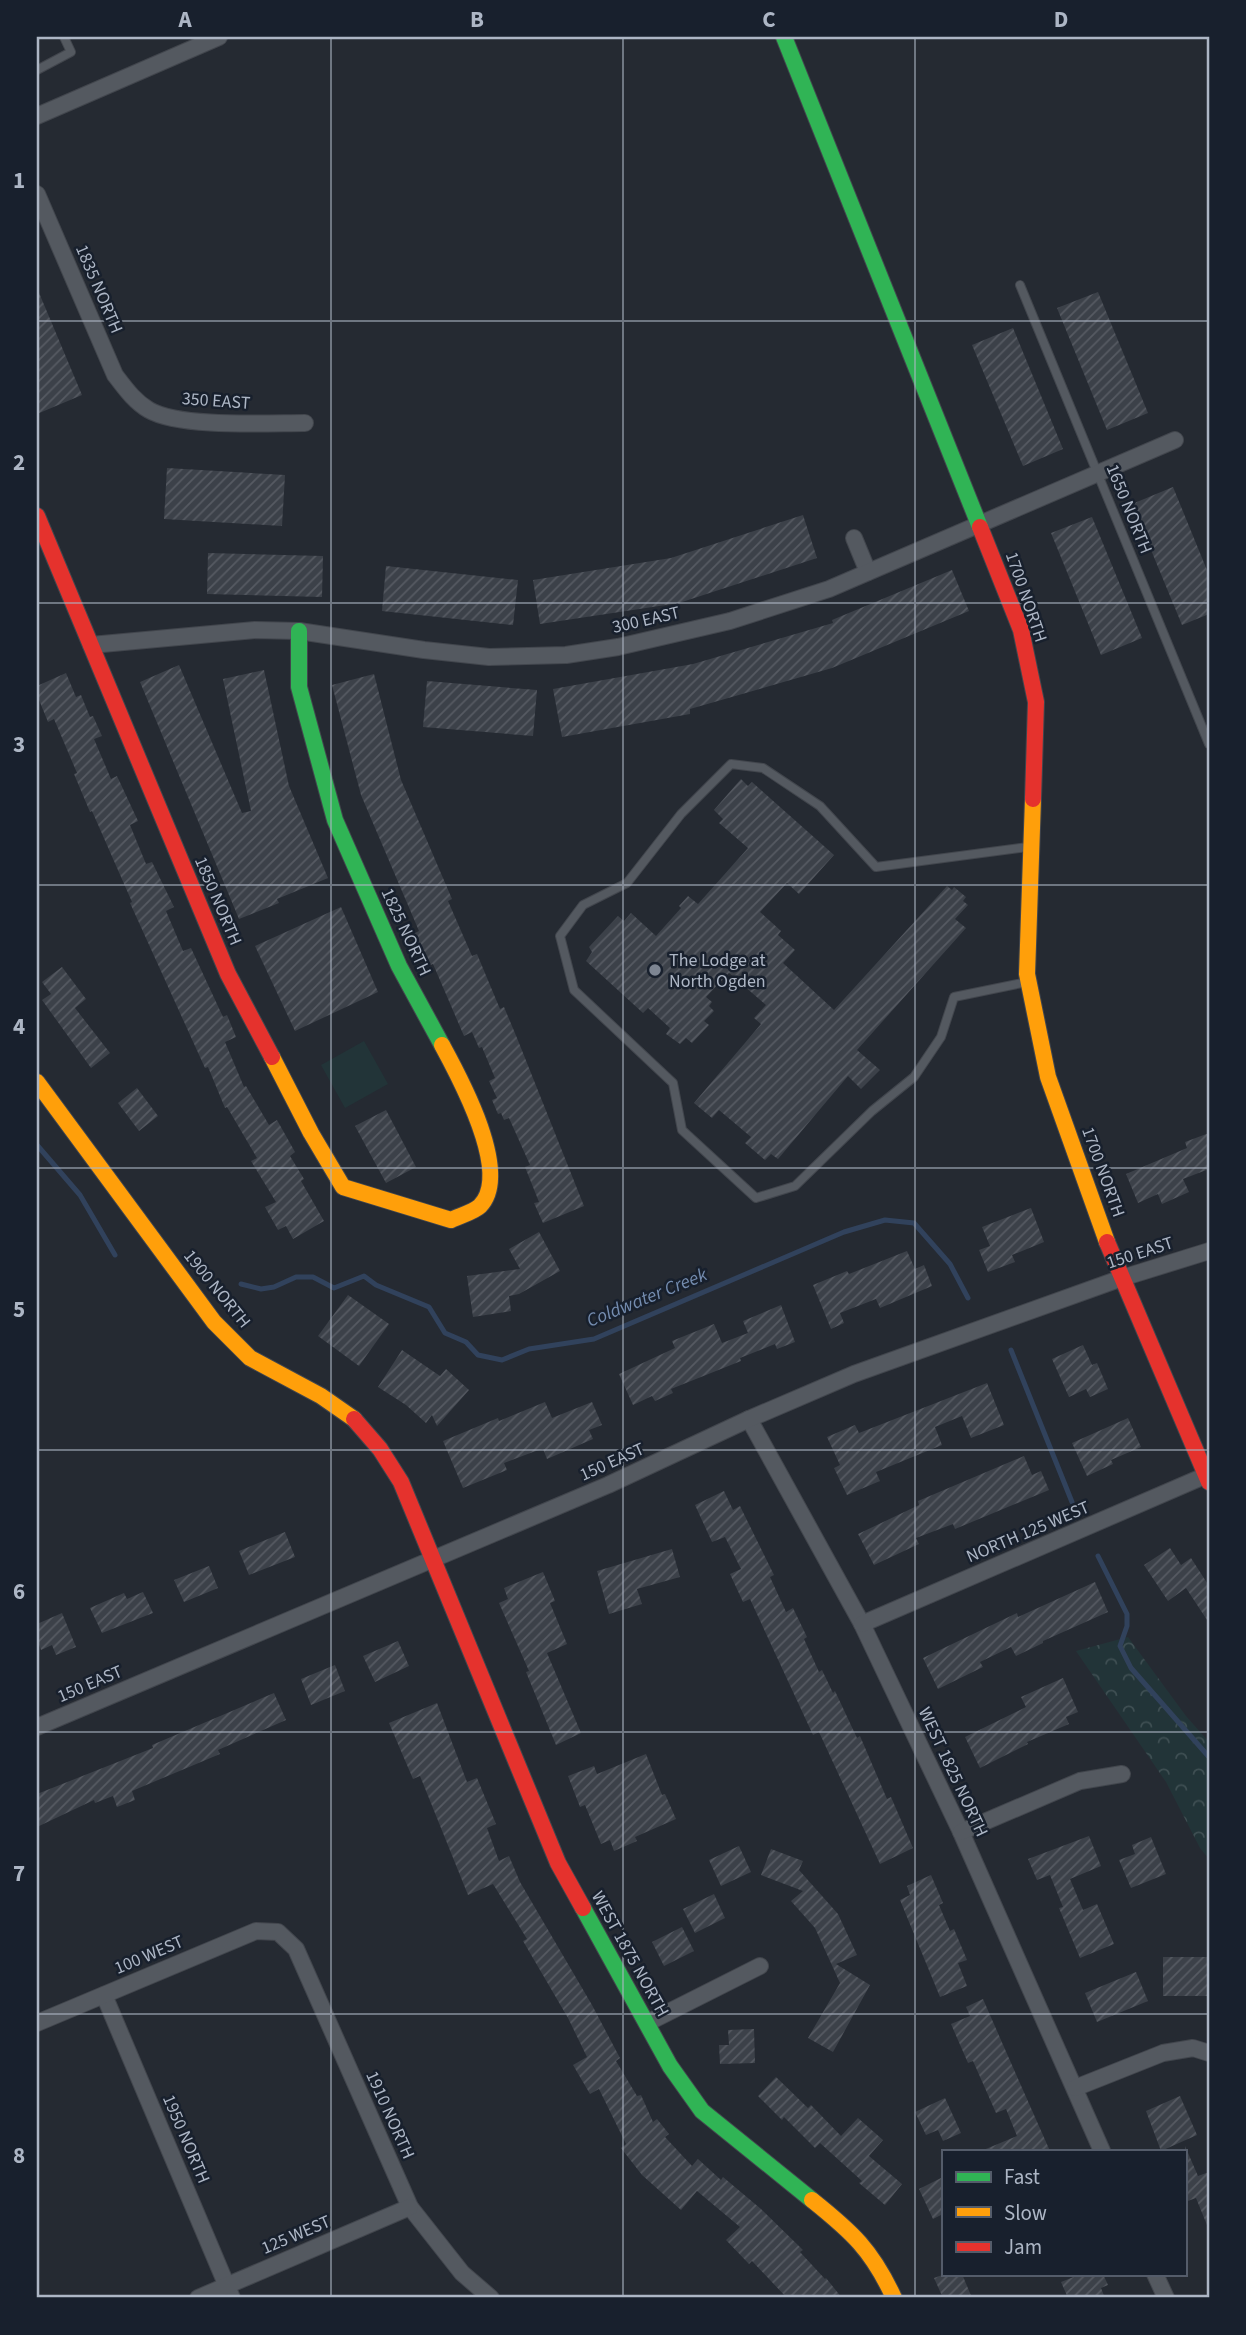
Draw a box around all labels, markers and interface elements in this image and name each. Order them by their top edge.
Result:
text: A [177,3,192,36]
text: B [470,3,484,36]
text: C [762,3,776,36]
text: D [1054,3,1068,36]
text: 1 [13,164,25,197]
street label: 1835 NORTH [69,241,129,337]
street label: 350 EAST [181,386,251,416]
text: 2 [13,446,25,479]
street label: 1650 NORTH [1100,461,1158,557]
street label: 1700 NORTH [999,548,1053,646]
street label: 300 EAST [610,600,683,640]
text: 3 [13,728,25,761]
street label: 1850 NORTH [188,853,248,949]
street label: 1825 NORTH [375,884,437,980]
place label: The Lodge at North Ogden [669,948,766,994]
marker: The Lodge at North Ogden [647,962,663,978]
text: 4 [13,1010,25,1043]
street label: 1700 NORTH [1075,1123,1131,1221]
street label: 150 EAST [1104,1230,1177,1275]
street label: 1900 NORTH [178,1244,256,1334]
water label: Coldwater Creek [583,1261,712,1335]
text: 5 [13,1293,25,1326]
street label: 150 EAST [576,1436,649,1487]
street label: NORTH 125 WEST [963,1495,1094,1569]
text: 6 [13,1575,25,1608]
street label: 150 EAST [54,1659,127,1709]
street label: WEST 1825 NORTH [912,1703,994,1841]
text: 7 [13,1857,25,1890]
street label: WEST 1875 NORTH [585,1886,675,2022]
street label: 100 WEST [111,1929,188,1981]
street label: 1910 NORTH [359,2067,421,2163]
street label: 1950 NORTH [156,2091,216,2187]
text: 8 [13,2139,25,2172]
legend [942,2150,1186,2276]
text: Fast [1004,2162,1040,2192]
text: Slow [1004,2198,1047,2228]
street label: 125 WEST [258,2209,335,2261]
text: Jam [1004,2232,1042,2262]

